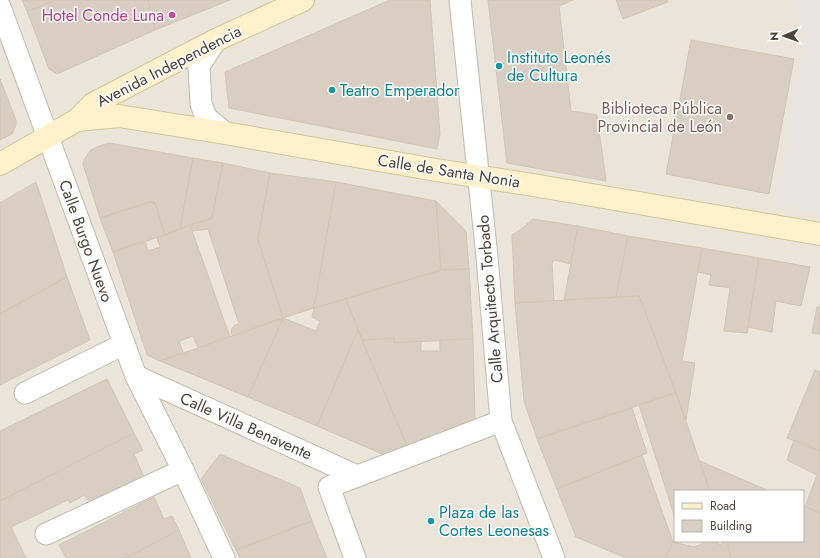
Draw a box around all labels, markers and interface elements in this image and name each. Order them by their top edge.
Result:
place label: Hotel Conde Luna [42,4,164,27]
marker: Hotel Conde Luna [167,10,177,20]
north arrow [764,16,804,56]
street label: Avenida Independencia [93,20,245,112]
text: N [766,32,782,41]
place label: Instituto Leonés de Cultura [507,46,611,87]
marker: Instituto Leonés de Cultura [494,61,504,71]
place label: Teatro Emperador [340,79,460,102]
marker: Teatro Emperador [327,85,337,95]
place label: Biblioteca Pública Provincial de León [597,97,722,138]
marker: Biblioteca Pública Provincial de León [725,112,735,122]
street label: Calle de Santa Nonia [376,148,522,194]
street label: Calle Burgo Nuevo [53,177,119,306]
street label: Calle Arquitecto Torbado [471,214,509,384]
street label: Calle Villa Benavente [176,387,316,465]
legend [674,490,804,542]
text: Road [710,497,736,515]
place label: Plaza de las Cortes Leonesas [439,501,549,542]
marker: Plaza de las Cortes Leonesas [426,516,436,526]
text: Building [710,517,752,535]

